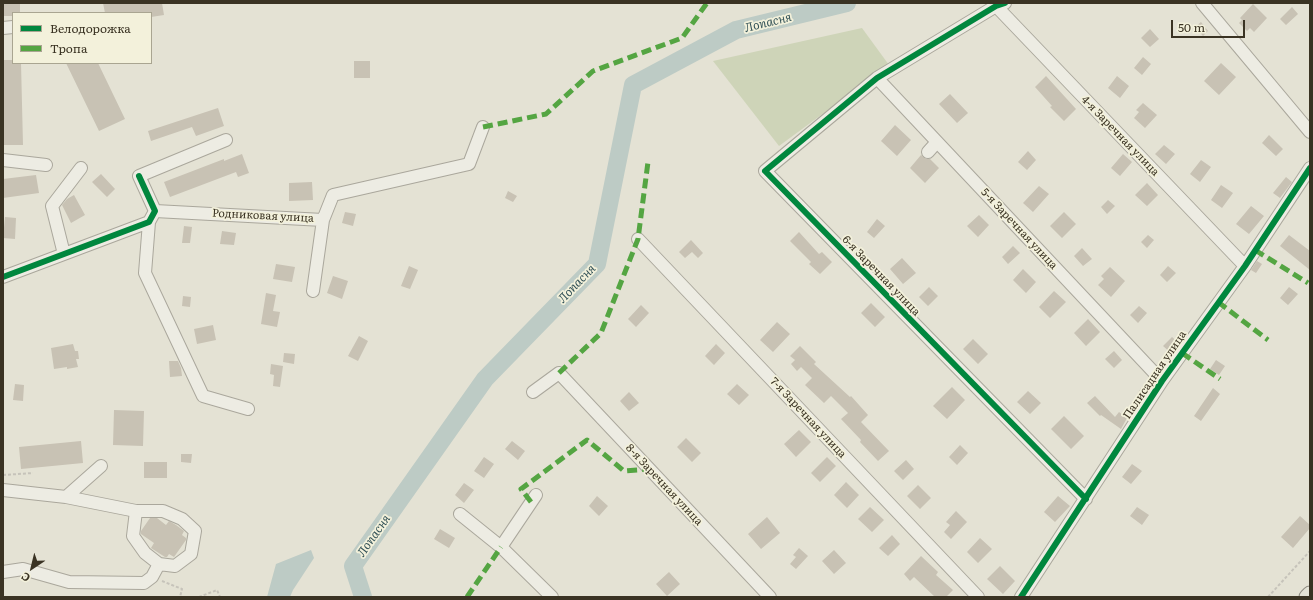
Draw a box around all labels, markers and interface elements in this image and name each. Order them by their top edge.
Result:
water label: Лопасня [743,10,793,36]
legend [12,12,152,64]
scale bar [1173,12,1247,38]
text: 50 m [1178,18,1205,36]
text: Велодорожка [50,19,131,37]
text: Тропа [50,39,87,57]
street label: 4-я Заречная улица [1078,93,1162,179]
street label: 5-я Заречная улица [978,186,1060,272]
street label: Родниковая улица [212,207,314,225]
street label: 6-я Заречная улица [839,233,923,319]
water label: Лопасня [555,262,599,306]
street label: Палисадная улица [1121,328,1189,422]
street label: 7-я Заречная улица [767,375,849,461]
street label: 8-я Заречная улица [623,442,705,528]
water label: Лопасня [354,512,394,560]
north arrow [12,548,52,588]
text: С [17,569,33,587]

